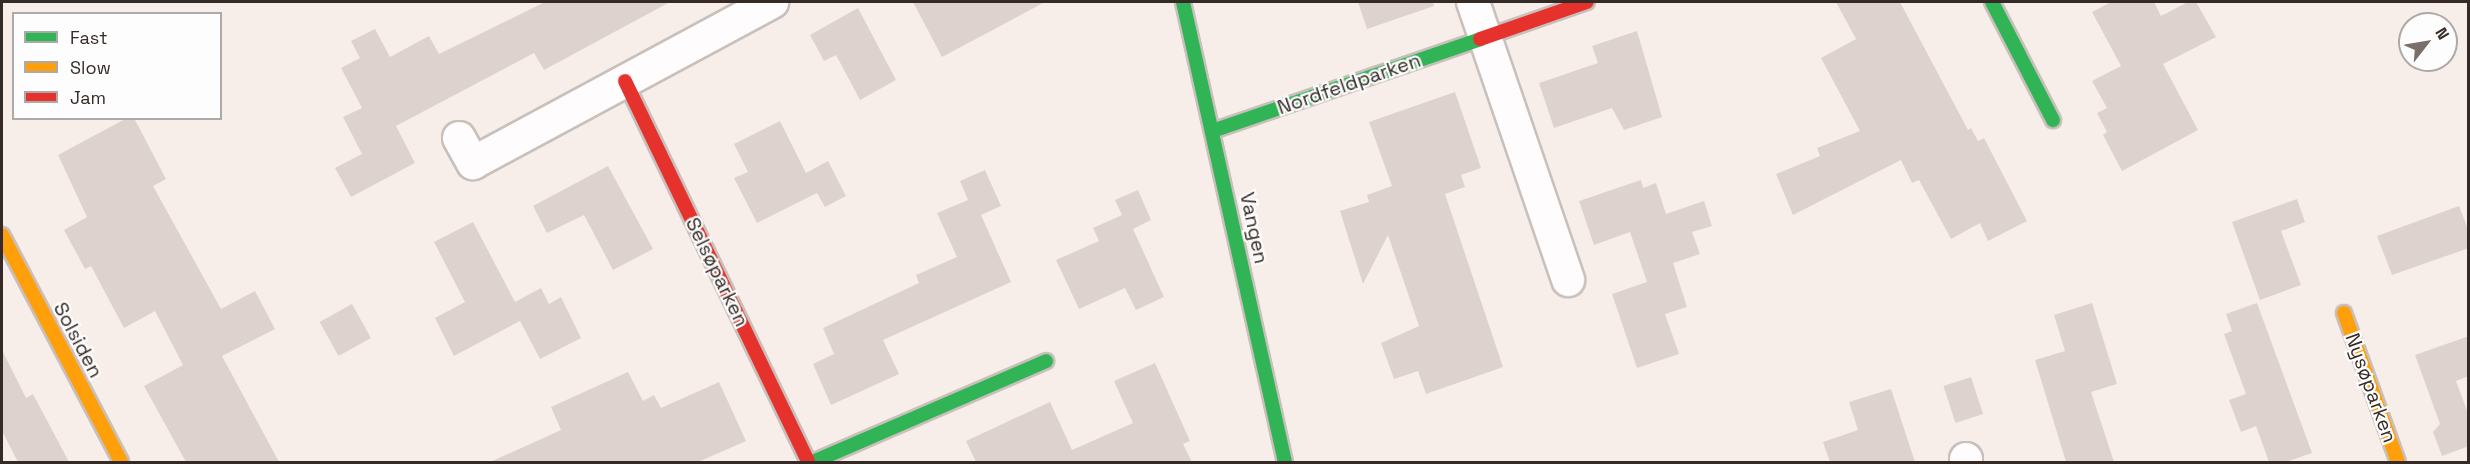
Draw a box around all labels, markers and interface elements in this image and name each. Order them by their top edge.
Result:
legend [12,12,222,120]
north arrow [2398,12,2458,72]
text: N [2430,23,2454,44]
text: Fast [70,26,107,49]
street label: Nordfeldparken [1274,48,1424,120]
text: Slow [70,56,111,79]
text: Jam [70,86,106,109]
street label: Vangen [1235,190,1273,266]
street label: Selsøparken [680,214,754,330]
street label: Solsiden [48,298,108,382]
street label: Nysøparken [2340,330,2402,446]

